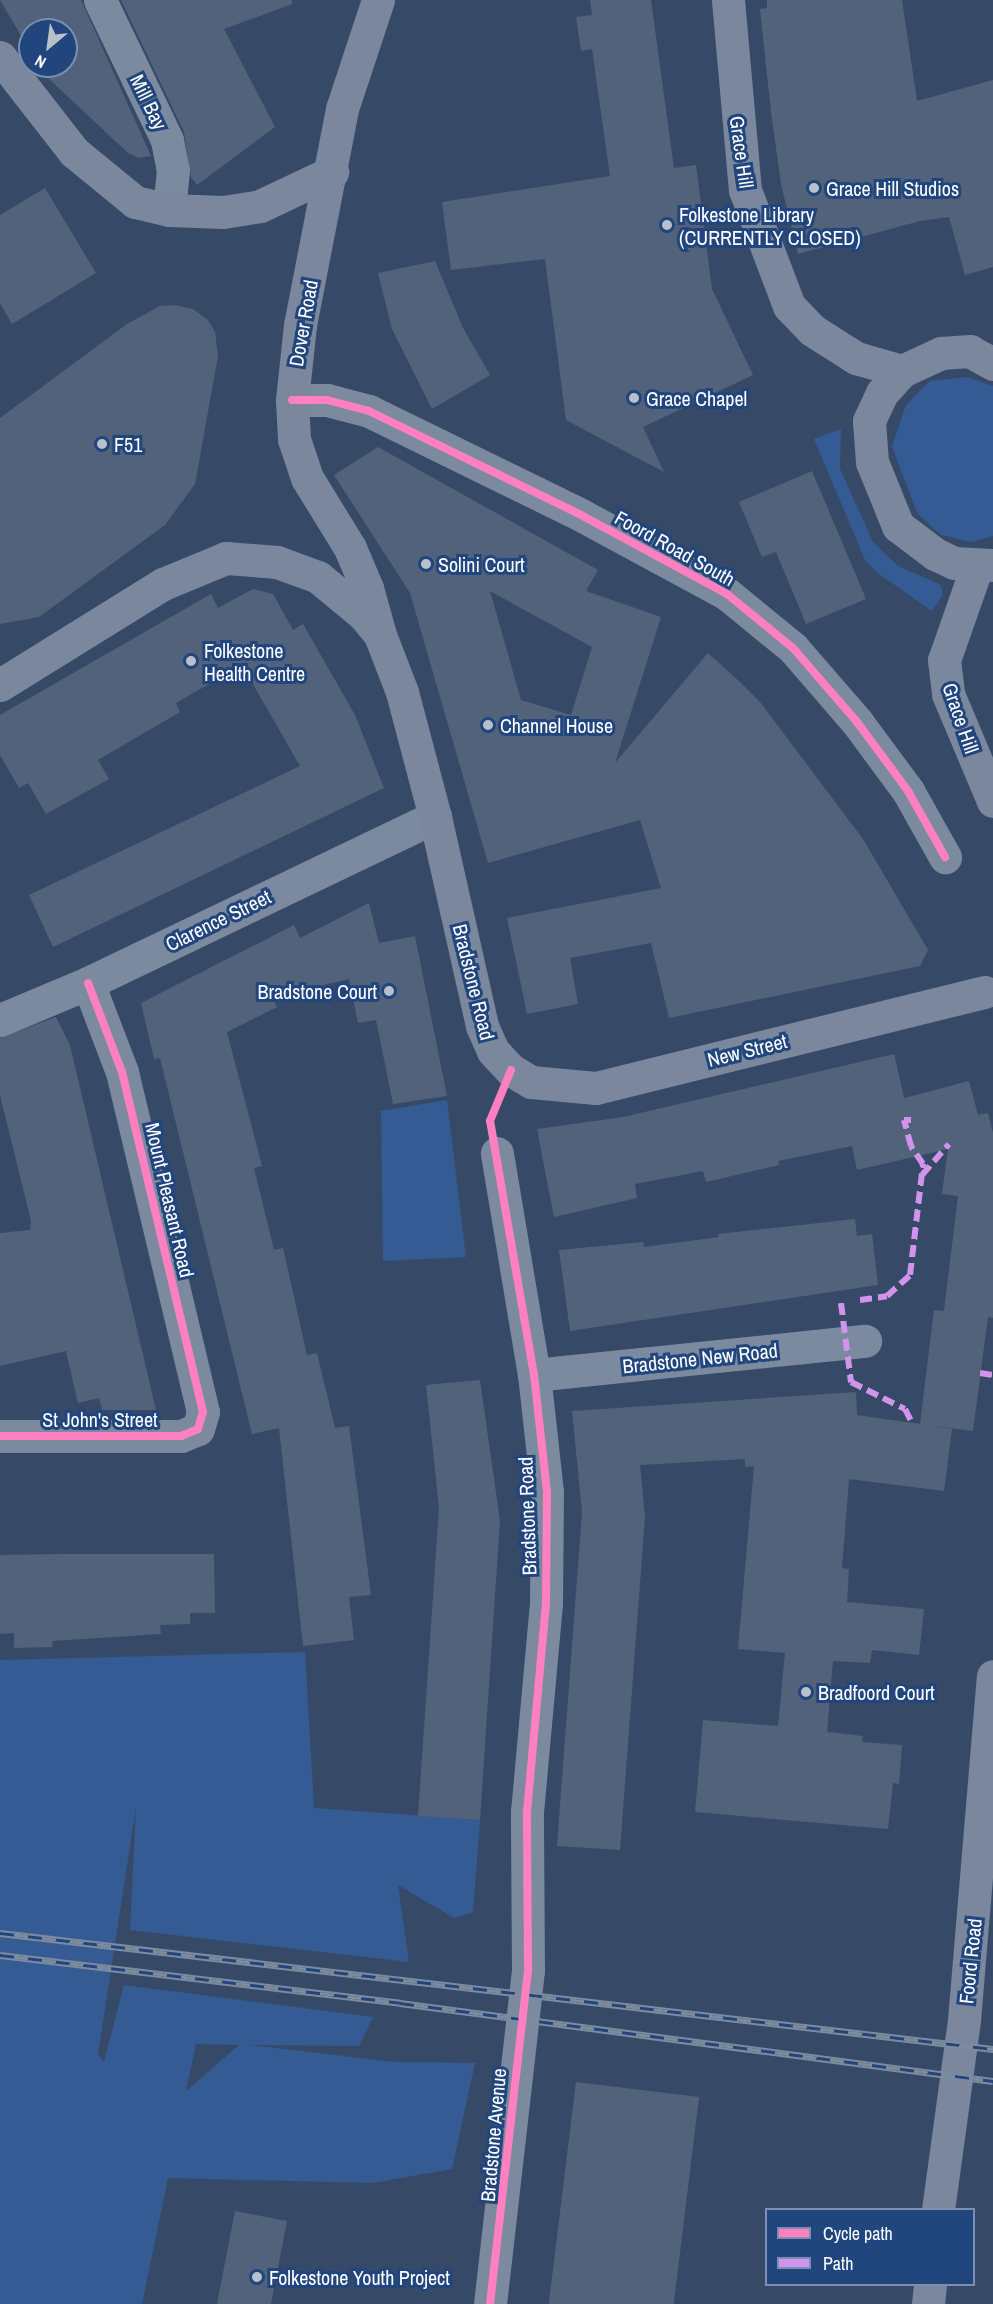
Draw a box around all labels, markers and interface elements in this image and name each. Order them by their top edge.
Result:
north arrow [18,18,78,78]
text: N [31,50,50,74]
street label: Mill Bay [125,71,173,133]
street label: Grace Hill [725,114,759,190]
place label: Grace Hill Studios [826,176,959,200]
marker: Grace Hill Studios [807,181,821,195]
place label: Folkestone Library (CURRENTLY CLOSED) [679,202,861,249]
marker: Folkestone Library (CURRENTLY CLOSED) [660,218,674,232]
street label: Dover Road [284,278,322,368]
place label: Grace Chapel [646,386,747,410]
marker: Grace Chapel [627,391,641,405]
place label: F51 [114,432,142,456]
marker: F51 [95,437,109,451]
street label: Foord Road South [611,505,739,591]
place label: Solini Court [438,552,525,576]
marker: Solini Court [419,557,433,571]
place label: Folkestone Health Centre [204,638,305,685]
marker: Folkestone Health Centre [182,652,200,670]
street label: Grace Hill [938,680,984,756]
place label: Channel House [500,713,613,737]
marker: Channel House [481,718,495,732]
street label: Clarence Street [162,884,274,956]
street label: Bradstone Road [448,922,500,1042]
place label: Bradstone Court [258,979,377,1003]
marker: Bradstone Court [382,984,396,998]
street label: New Street [705,1029,789,1071]
street label: Mount Pleasant Road [141,1120,199,1280]
street label: Bradstone New Road [621,1338,779,1378]
street label: St John's Street [42,1407,158,1431]
street label: Bradstone Road [513,1456,541,1576]
place label: Bradfoord Court [818,1680,935,1704]
marker: Bradfoord Court [799,1685,813,1699]
street label: Foord Road [954,1917,986,2005]
street label: Bradstone Avenue [475,2067,511,2203]
legend [765,2208,975,2286]
text: Cycle path [823,2221,893,2246]
text: Path [823,2251,853,2276]
place label: Folkestone Youth Project [269,2265,450,2289]
marker: Folkestone Youth Project [250,2270,264,2284]

